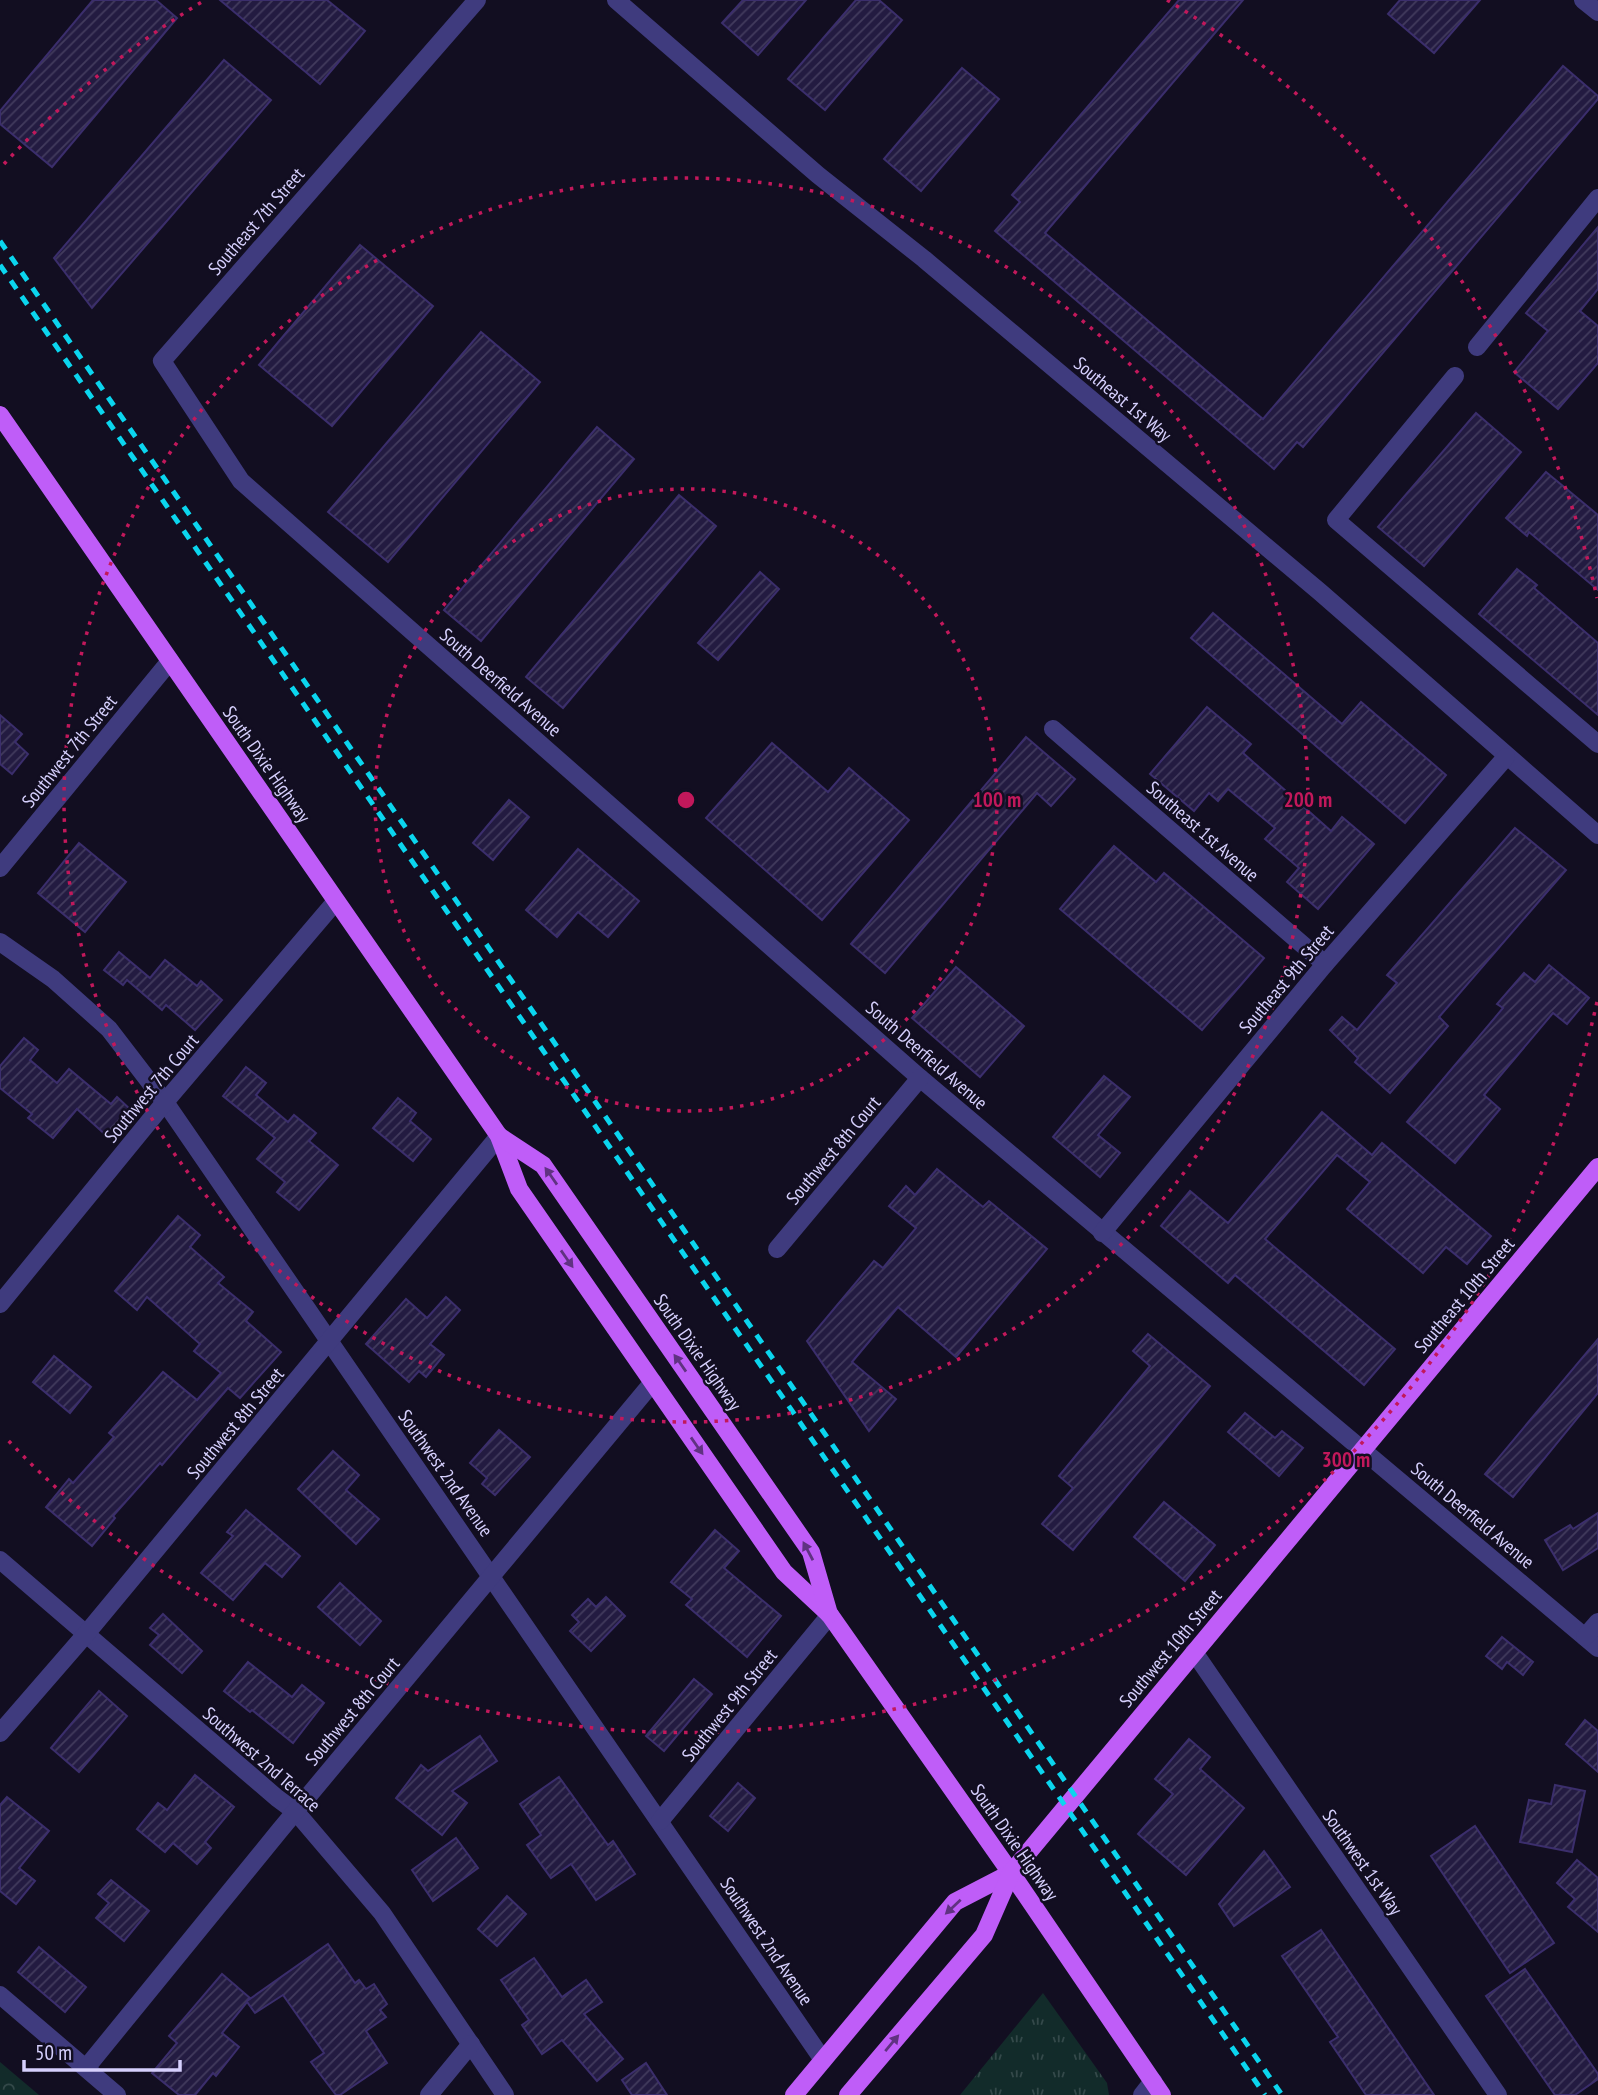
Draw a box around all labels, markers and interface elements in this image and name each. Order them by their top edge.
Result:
street label: Southeast 7th Street [203,162,310,280]
street label: Southeast 1st Way [1069,351,1177,447]
street label: South Deerfield Avenue [435,623,567,741]
street label: Southwest 7th Street [16,689,122,812]
street label: South Dixie Highway [218,701,317,828]
street label: Southeast 1st Avenue [1142,776,1264,886]
text: 100 m [973,786,1021,813]
text: 200 m [1284,786,1332,813]
centre of rings [674,788,698,812]
street label: Southeast 9th Street [1233,919,1339,1038]
street label: South Deerfield Avenue [861,996,993,1114]
street label: Southwest 7th Court [99,1028,204,1147]
street label: Southwest 8th Court [781,1090,886,1209]
one-way arrow [544,1167,558,1185]
street label: Southeast 10th Street [1409,1232,1520,1358]
one-way arrow [560,1250,574,1268]
street label: South Dixie Highway [649,1289,748,1416]
one-way arrow [673,1354,687,1372]
street label: Southwest 8th Street [181,1362,289,1484]
street label: Southwest 2nd Avenue [393,1405,499,1541]
one-way arrow [690,1437,704,1455]
text: 300 m [1322,1446,1370,1473]
street label: South Deerfield Avenue [1407,1457,1540,1574]
one-way arrow [802,1541,814,1560]
street label: Southwest 10th Street [1114,1583,1227,1712]
street label: Southwest 9th Street [676,1643,782,1766]
street label: Southwest 8th Court [300,1651,405,1770]
street label: Southwest 2nd Terrace [198,1701,326,1817]
street label: South Dixie Highway [966,1779,1065,1906]
street label: Southwest 1st Way [1318,1805,1409,1920]
street label: Southwest 2nd Avenue [715,1872,819,2010]
one-way arrow [944,1899,961,1915]
scale bar [24,2028,180,2072]
one-way arrow [884,2034,900,2052]
text: 50 m [35,2039,72,2066]

